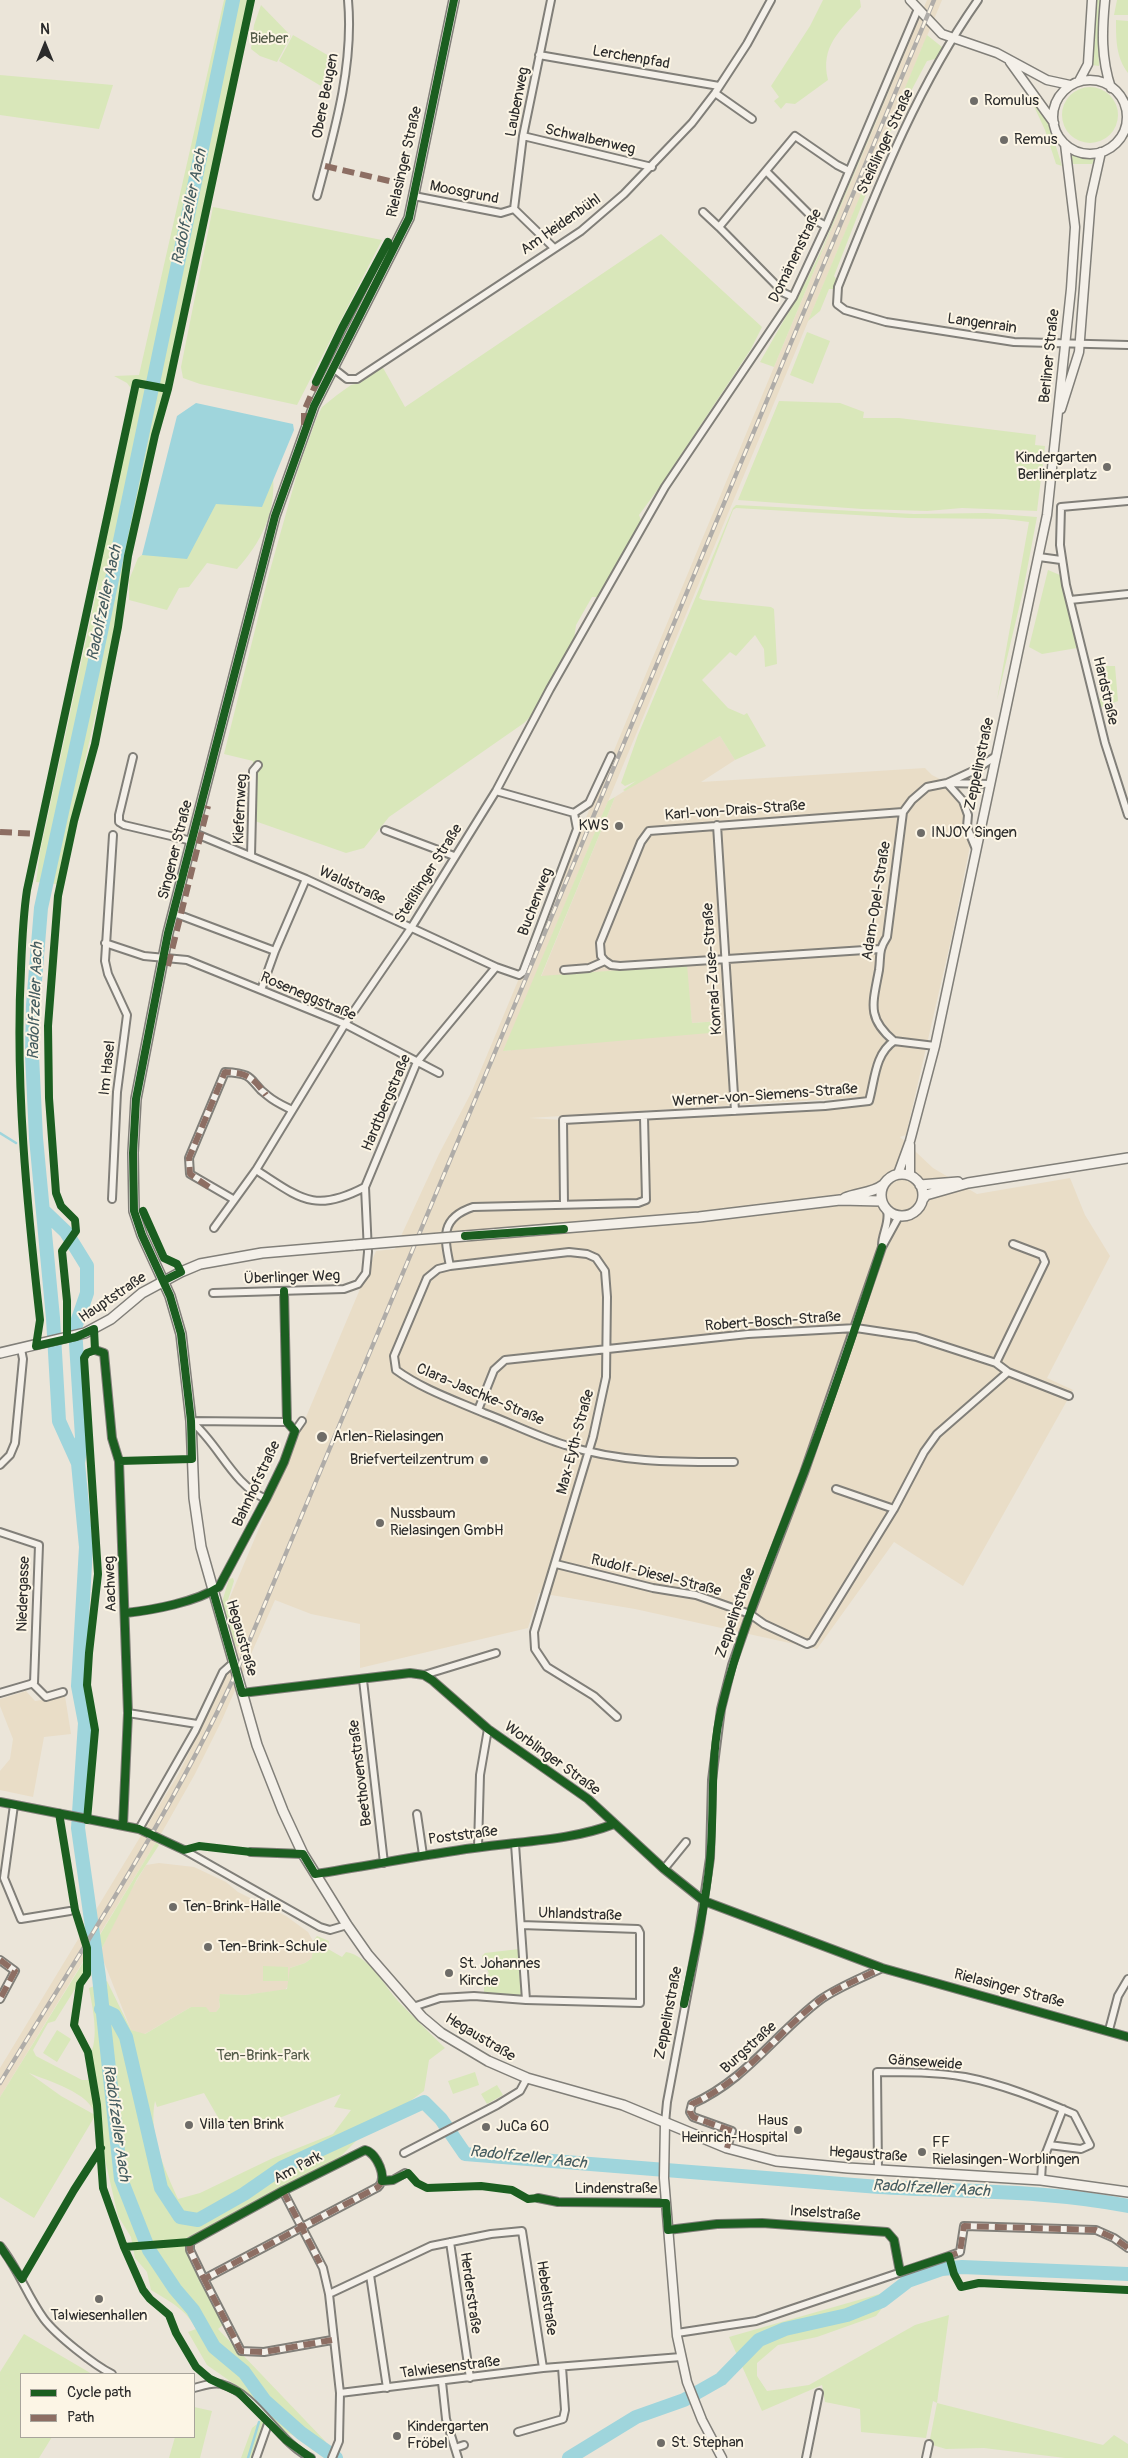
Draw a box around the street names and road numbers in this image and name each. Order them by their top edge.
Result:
street label: Lerchenpfad [591,42,671,74]
street label: Obere Beugen [309,52,343,140]
street label: Laubenweg [502,66,534,138]
street label: Steißlinger Straße [854,87,918,197]
street label: Rielasinger Straße [383,105,427,219]
street label: Schwalbenweg [543,121,637,159]
street label: Moosgrund [428,177,500,209]
street label: Am Heidenbühl [517,191,605,259]
street label: Domänenstraße [766,206,826,306]
street label: Berliner Straße [1036,308,1064,404]
street label: Langenrain [946,310,1018,338]
street label: Hardstraße [1088,655,1122,727]
street label: Zeppelinstraße [961,716,999,812]
street label: Kiefernweg [230,773,252,845]
street label: Karl-von-Drais-Straße [664,797,806,825]
street label: Singener Straße [155,799,197,901]
street label: Steißlinger Straße [391,821,467,927]
street label: Adam-Opel-Straße [859,840,895,962]
street label: Waldstraße [316,863,388,909]
street label: Buchenweg [515,865,557,939]
street label: Konrad-Zuse-Straße [699,902,727,1036]
street label: Roseneggstraße [257,969,359,1025]
street label: Im Hasel [96,1040,120,1096]
street label: Hardtbergstraße [359,1052,415,1154]
street label: Werner-von-Siemens-Straße [672,1081,858,1111]
street label: Überlinger Weg [244,1267,340,1289]
street label: Hauptstraße [76,1269,150,1327]
street label: Robert-Bosch-Straße [704,1308,842,1336]
street label: Clara-Jaschke-Straße [414,1360,546,1430]
street label: Max-Eyth-Straße [553,1387,599,1497]
street label: Bahnhofstraße [229,1438,285,1530]
street label: Rudolf-Diesel-Straße [589,1551,723,1601]
street label: Aachweg [101,1555,121,1613]
street label: Niedergasse [14,1556,34,1632]
street label: Zeppelinstraße [712,1566,760,1660]
street label: Hegaustraße [222,1598,260,1678]
street label: Worblinger Straße [500,1718,604,1800]
street label: Beethovenstraße [346,1719,376,1827]
street label: Poststraße [427,1823,499,1849]
street label: Uhlandstraße [538,1905,622,1925]
street label: Zeppelinstraße [651,1965,687,2061]
street label: Rielasinger Straße [952,1966,1066,2012]
street label: Hegaustraße [442,2010,518,2066]
street label: Burgstraße [717,2018,781,2078]
street label: Gänseweide [887,2051,963,2075]
street label: Hegaustraße [828,2143,908,2167]
street label: Am Park [271,2148,325,2188]
street label: Lindenstraße [575,2180,657,2198]
street label: Inselstraße [789,2203,861,2225]
street label: Herderstraße [455,2251,485,2335]
street label: Hebelstraße [532,2259,560,2337]
street label: Talwiesenstraße [399,2353,501,2383]

